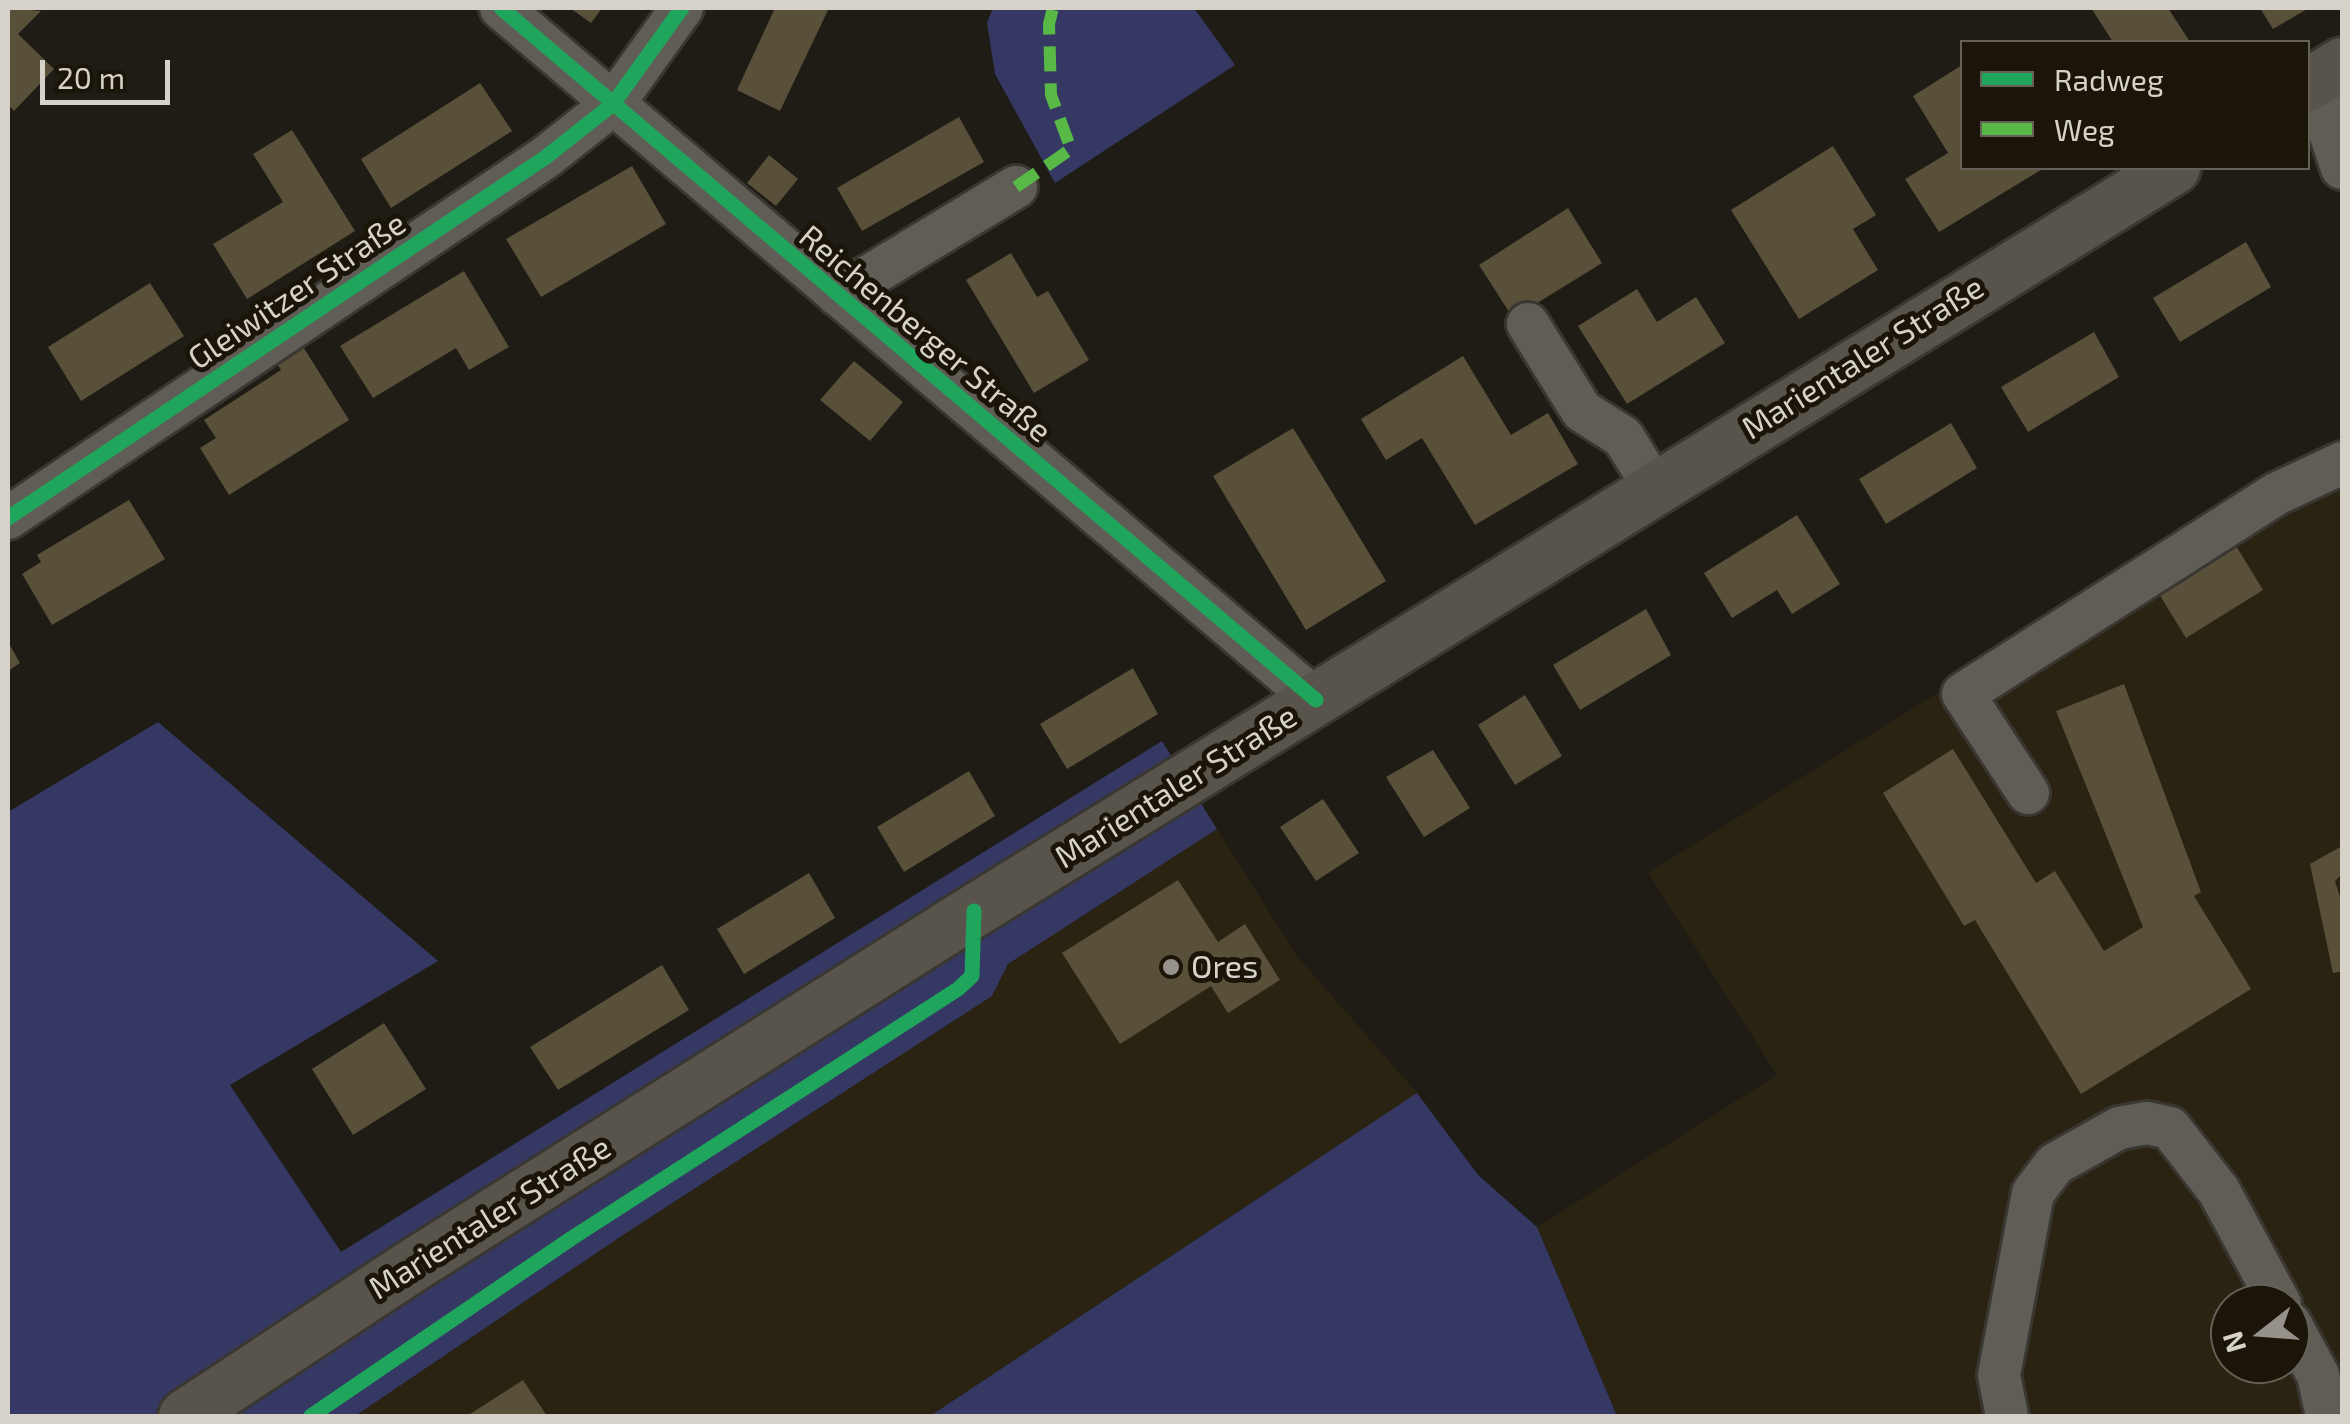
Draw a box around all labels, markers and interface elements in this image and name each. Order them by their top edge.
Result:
scale bar [45,40,175,102]
legend [1960,40,2310,170]
text: 20 m [57,59,125,95]
text: Radweg [2054,61,2164,97]
text: Weg [2054,111,2115,147]
street label: Gleiwitzer Straße [181,204,413,378]
street label: Reichenberger Straße [791,217,1059,451]
street label: Marientaler Straße [1735,268,1991,448]
street label: Marientaler Straße [1048,697,1304,877]
place label: Ores [1191,948,1258,986]
marker: Ores [1160,956,1182,978]
street label: Marientaler Straße [362,1128,618,1308]
north arrow [2210,1284,2310,1384]
text: N [2214,1328,2252,1357]

